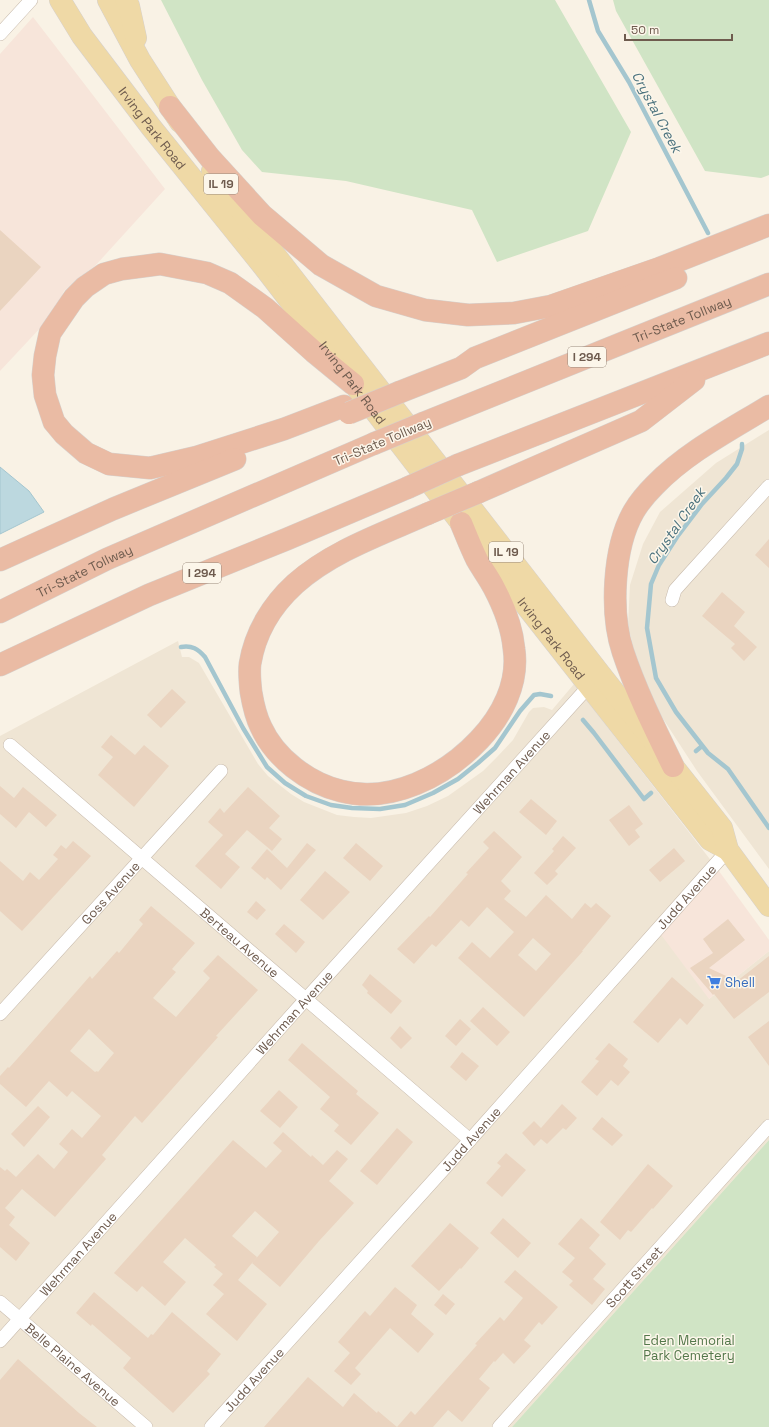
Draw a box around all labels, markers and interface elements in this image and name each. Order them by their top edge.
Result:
scale bar [625,16,732,42]
text: 50 m [631,22,659,38]
water label: Crystal Creek [628,68,687,157]
street label: Irving Park Road [114,83,190,173]
road number: IL 19 [204,174,238,194]
street label: Tri-State Tollway [630,292,734,347]
street label: Irving Park Road [315,338,390,428]
road number: I 294 [568,347,606,367]
street label: Tri-State Tollway [331,413,434,470]
water label: Crystal Creek [643,483,710,568]
street label: Tri-State Tollway [34,541,135,602]
road number: IL 19 [489,542,523,562]
road number: I 294 [183,563,221,583]
street label: Irving Park Road [514,594,589,683]
street label: Wehrman Avenue [469,727,554,818]
street label: Goss Avenue [78,858,144,928]
street label: Judd Avenue [653,861,720,933]
street label: Berteau Avenue [196,904,283,981]
street label: Wehrman Avenue [252,967,337,1058]
supermarket icon: Shell [706,974,722,990]
place label: Shell [725,974,755,991]
street label: Judd Avenue [438,1103,505,1175]
street label: Wehrman Avenue [36,1208,121,1300]
street label: Scott Street [602,1243,666,1311]
street label: Belle Plaine Avenue [21,1319,124,1410]
park label: Eden Memorial Park Cemetery [643,1332,735,1364]
street label: Judd Avenue [221,1344,288,1416]

